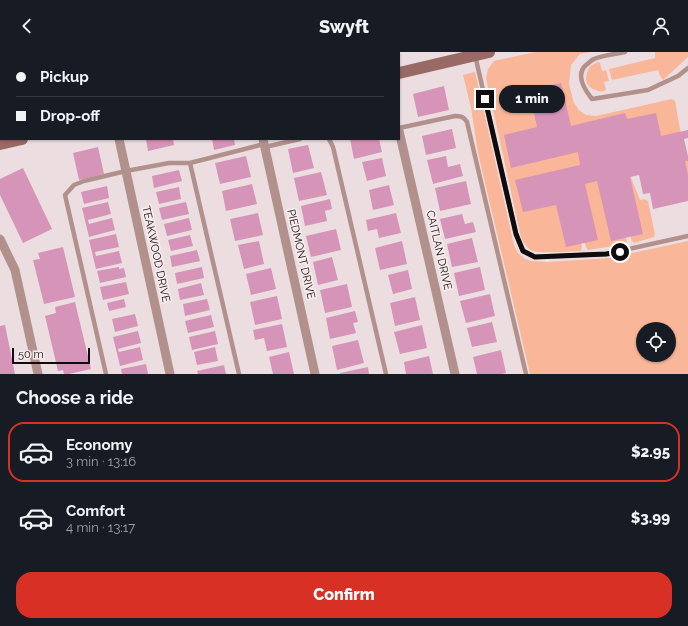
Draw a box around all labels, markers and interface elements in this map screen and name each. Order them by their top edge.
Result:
icon: back [16,15,38,37]
icon: person [650,15,672,37]
text: Swyft [319,16,369,37]
text: Pickup [40,68,89,86]
callout: 1 min [499,85,565,113]
route end [476,90,494,108]
text: 1 min [515,91,549,106]
text: Drop-off [40,107,100,125]
street label: TEAKWOOD DRIVE [139,205,173,304]
street label: PIEDMONT DRIVE [284,208,318,300]
street label: CAITLAN DRIVE [424,209,455,291]
route start [611,243,629,261]
map controls [636,322,676,362]
button: locate [636,322,676,362]
scale bar [12,346,90,365]
text: 50 m [18,348,44,361]
text: Choose a ride [16,387,134,408]
icon: car [18,434,54,470]
text: Economy [66,436,133,454]
text: $2.95 [631,443,670,461]
text: 3 min · 13:16 [66,454,136,469]
icon: car [18,500,54,536]
text: Comfort [66,502,125,520]
text: $3.99 [631,509,670,527]
text: 4 min · 13:17 [66,520,135,535]
button: Confirm [16,572,672,618]

